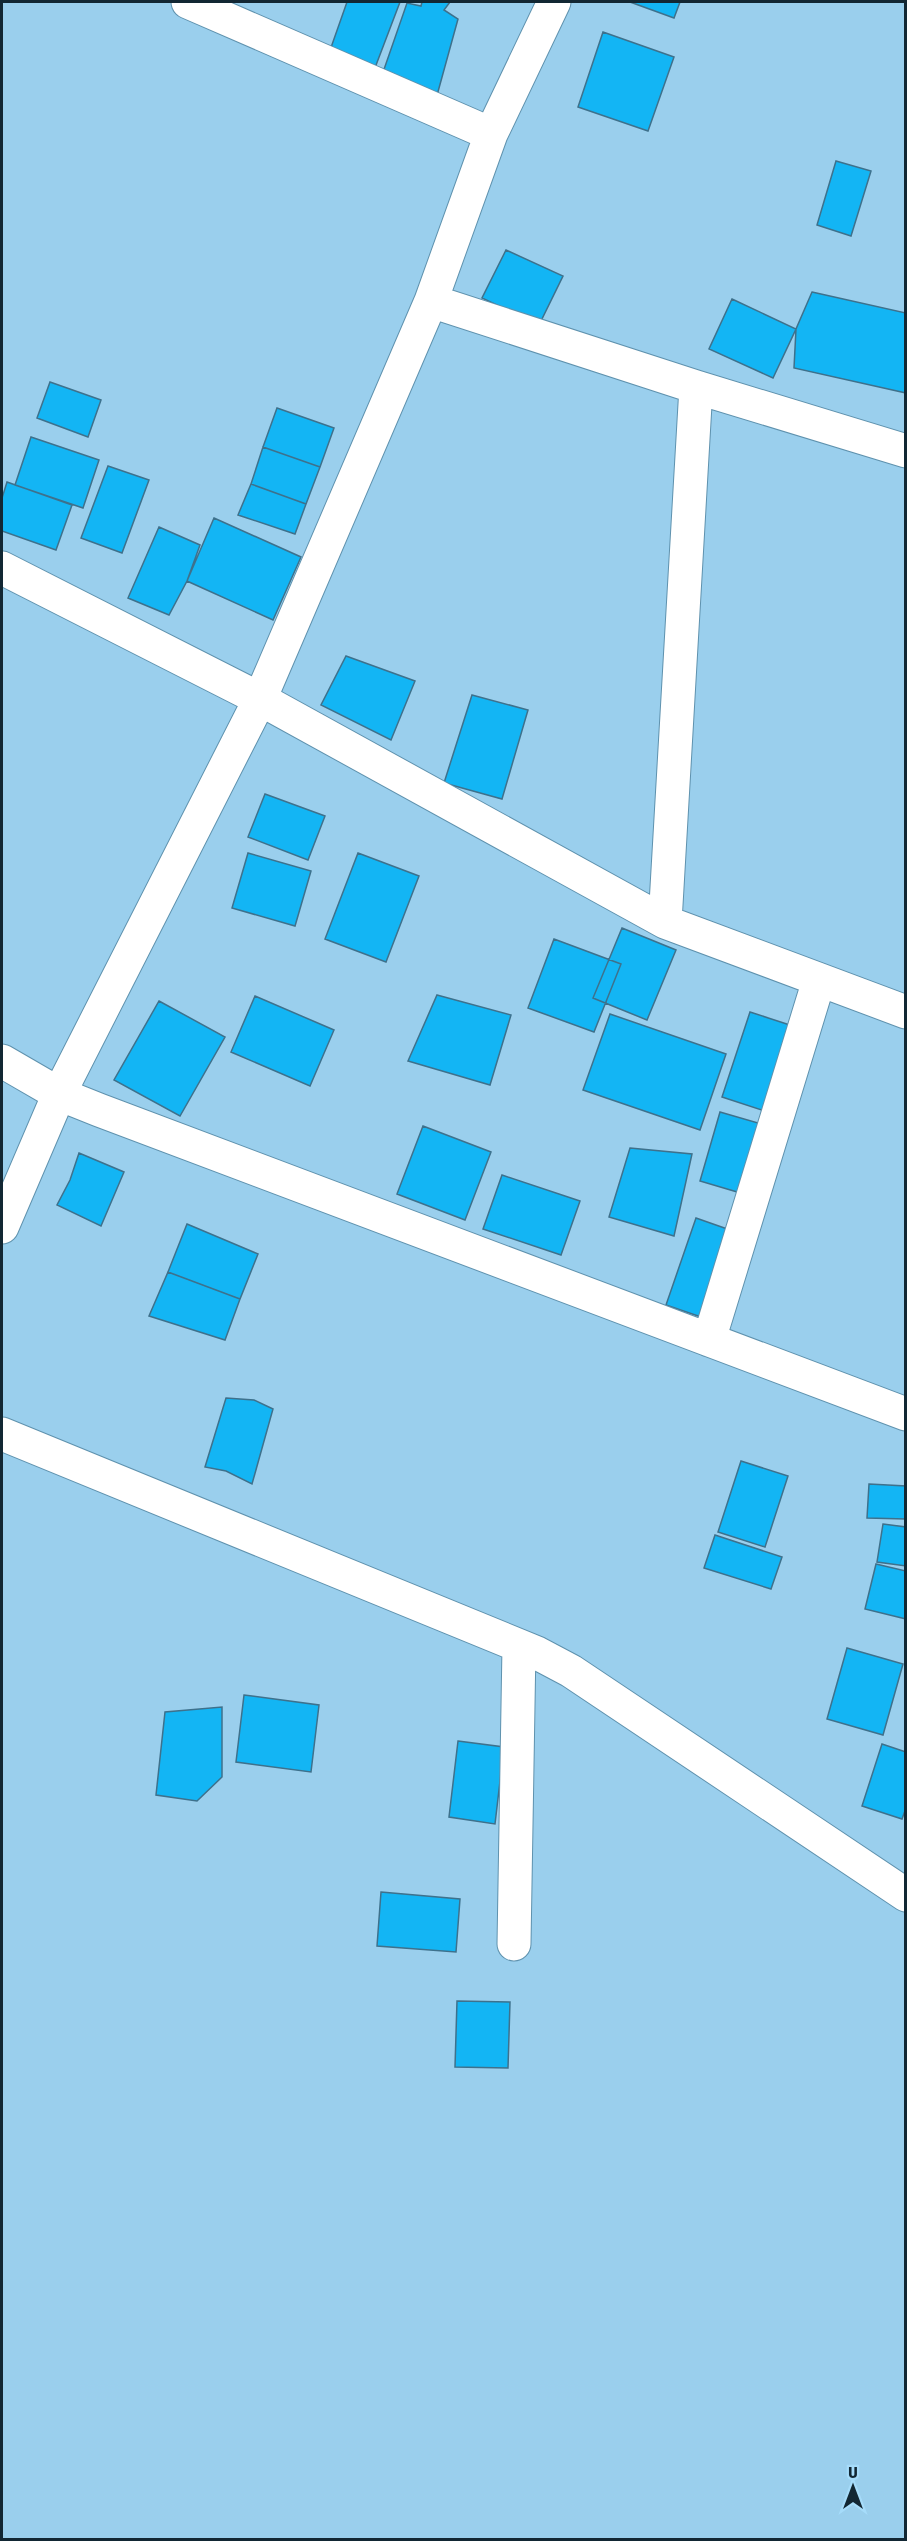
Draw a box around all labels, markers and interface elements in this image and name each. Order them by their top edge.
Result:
north arrow [823,2457,883,2517]
text: U [848,2463,858,2482]

